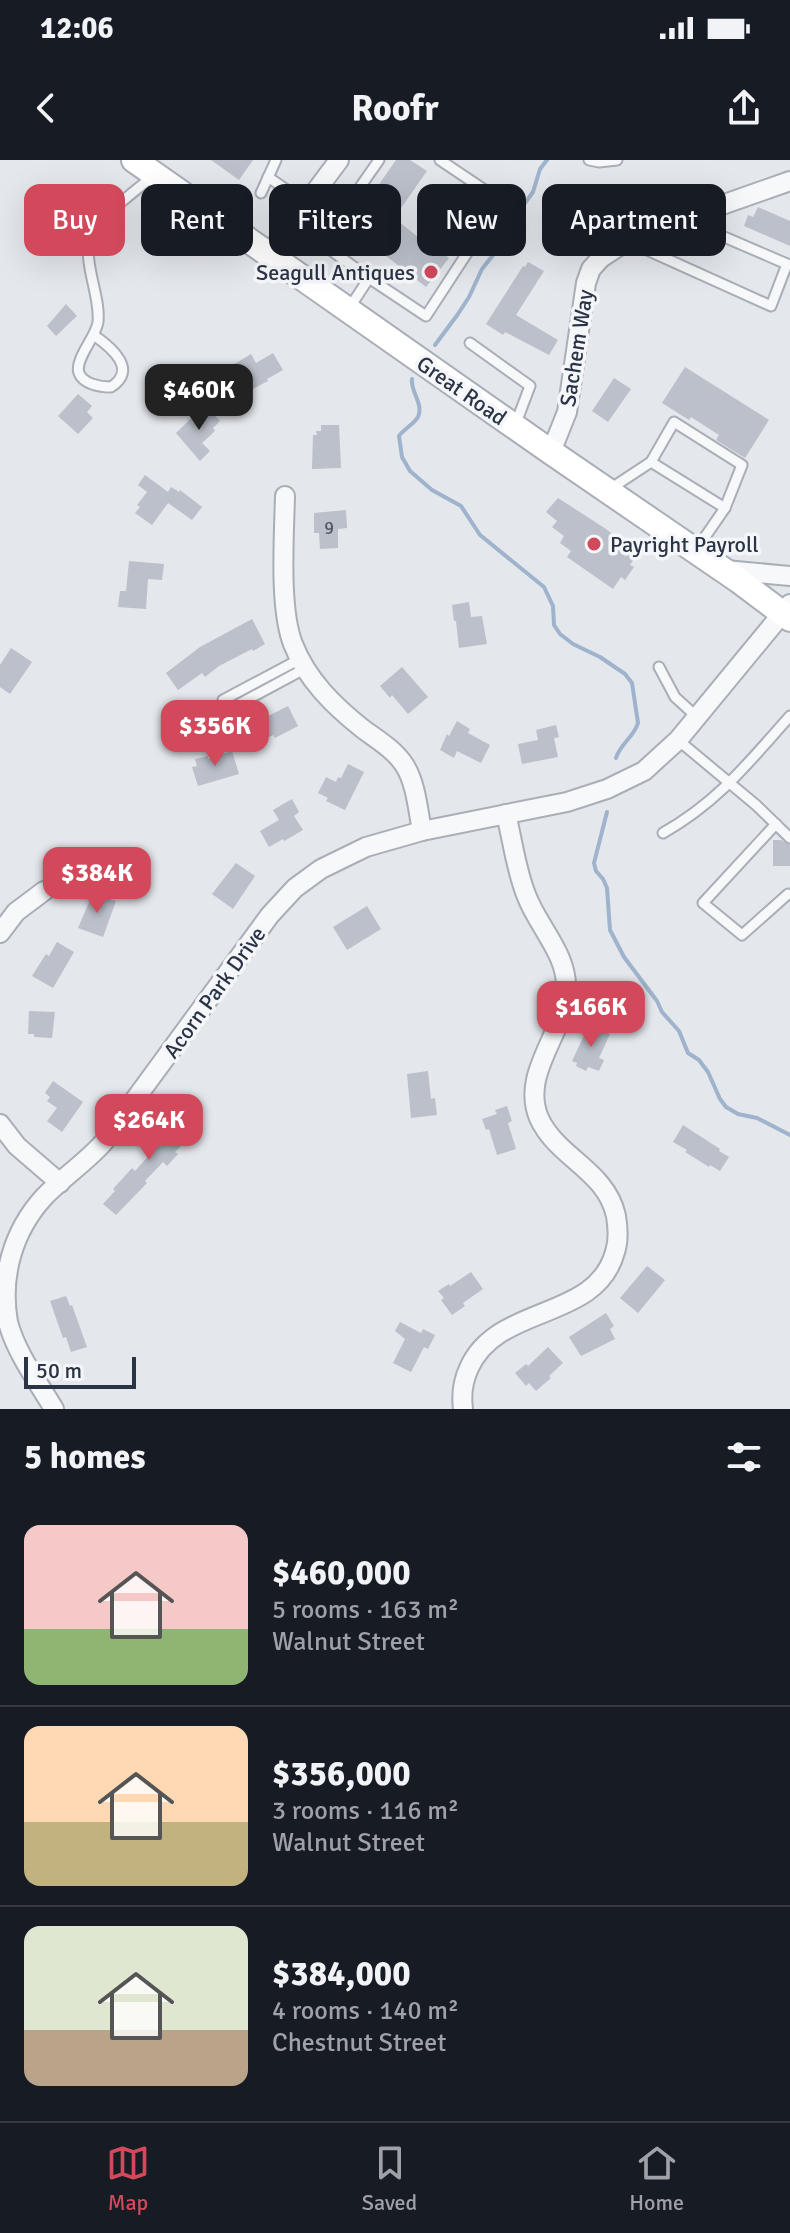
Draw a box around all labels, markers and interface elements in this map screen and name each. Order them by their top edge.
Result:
text: 12:06 [40,10,114,47]
icon: back [24,86,68,130]
text: Roofr [351,86,439,131]
icon: share [722,86,766,130]
chip: Buy [24,184,125,256]
chip: Rent [141,184,253,256]
chip: Filters [269,184,401,256]
chip: New [417,184,526,256]
chip: Apartment [542,184,726,256]
place label: Seagull Antiques [256,259,415,286]
marker: Seagull Antiques [422,263,440,281]
street label: Sachem Way [554,287,599,409]
street label: Great Road [412,350,512,431]
pin: $460K [143,364,255,432]
text: $460K [163,374,235,406]
house number: 9 [324,517,334,539]
place label: Payright Payroll [610,531,759,558]
marker: Payright Payroll [585,535,603,553]
pin: $356K [159,700,271,768]
text: $356K [179,710,251,742]
pin: $384K [41,847,153,915]
text: $384K [61,857,133,889]
street label: Acorn Park Drive [158,921,271,1063]
pin: $166K [535,981,647,1049]
text: $166K [555,991,627,1023]
pin: $264K [93,1094,205,1162]
text: $264K [113,1104,185,1136]
scale bar [24,1353,136,1389]
text: 50 m [36,1357,82,1384]
icon: filters [722,1435,766,1479]
text: 5 homes [24,1436,145,1478]
text: $460,000 [272,1552,411,1594]
icon: home [88,1557,184,1653]
text: 5 rooms · 163 m² [272,1594,459,1626]
text: Walnut Street [272,1626,425,1658]
text: $356,000 [272,1753,411,1795]
icon: home [88,1758,184,1854]
text: 3 rooms · 116 m² [272,1795,459,1827]
text: Walnut Street [272,1827,425,1859]
text: $384,000 [272,1953,411,1995]
icon: home [88,1958,184,2054]
text: 4 rooms · 140 m² [272,1995,459,2027]
text: Chestnut Street [272,2027,446,2059]
tab: Map [106,2141,150,2216]
tab: Saved [362,2141,417,2216]
tab: Home [629,2141,684,2216]

